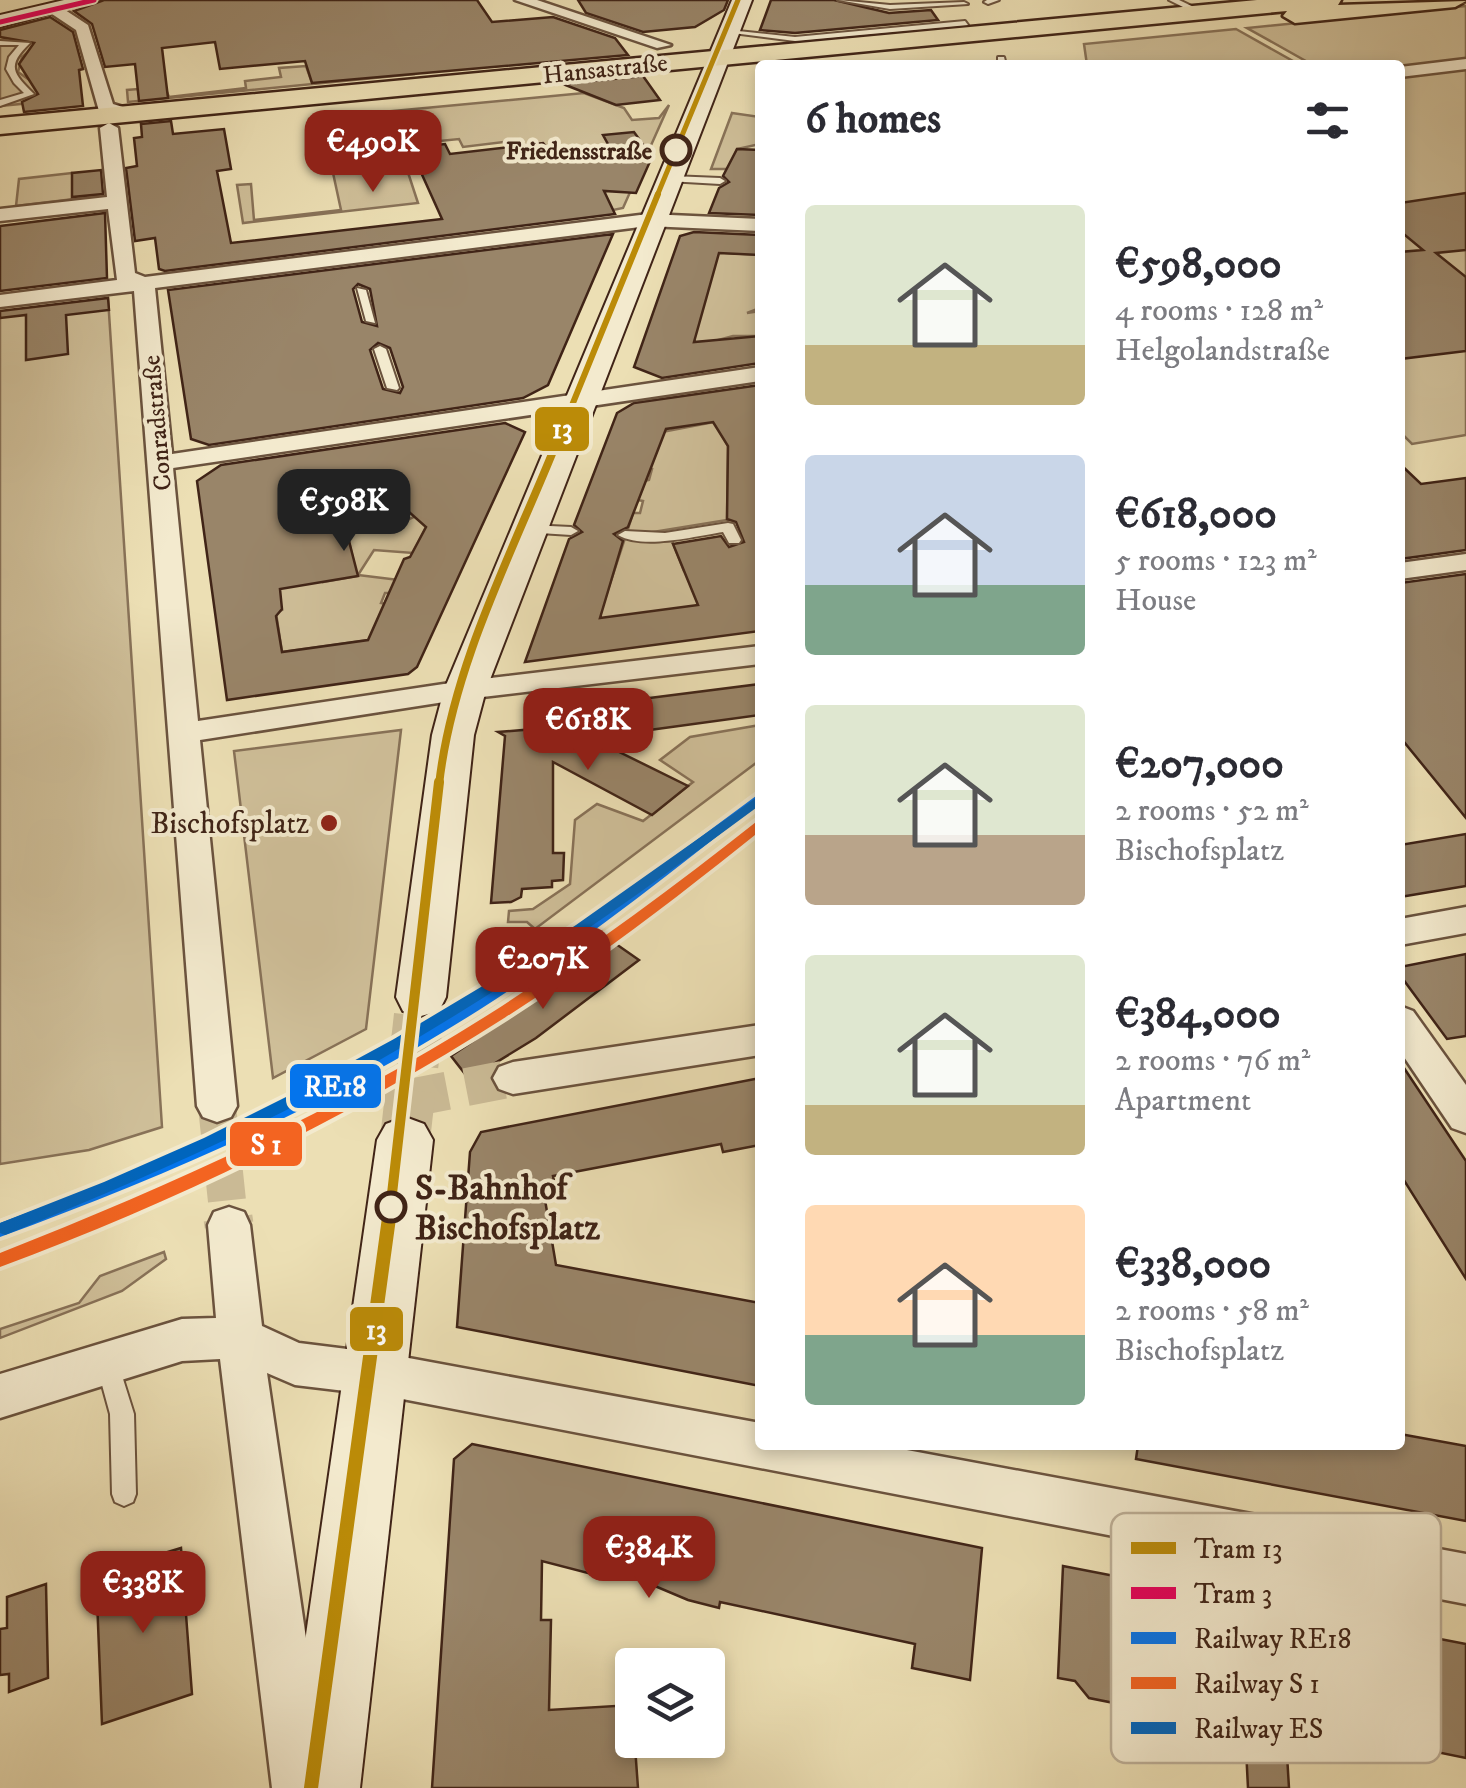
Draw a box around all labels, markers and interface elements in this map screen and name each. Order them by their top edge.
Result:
street label: Hansastraße [541,48,669,91]
icon: filters [1300,93,1355,148]
text: 6 homes [805,94,941,146]
pin: €490K [303,110,443,195]
text: €490K [327,122,419,162]
marker: Friedensstraße [661,135,691,165]
place label: Friedensstraße [506,136,653,167]
text: €598,000 [1115,239,1282,291]
icon: home [885,245,1005,365]
text: 4 rooms · 128 m² [1115,291,1323,331]
text: Helgolandstraße [1115,331,1330,371]
street label: Conradstraße [136,354,179,492]
line badge: 13 [533,405,591,453]
text: 13 [552,412,572,447]
pin: €598K [274,469,414,554]
text: €598K [299,481,389,521]
text: €618,000 [1115,489,1277,541]
icon: home [885,495,1005,615]
text: 5 rooms · 123 m² [1115,541,1317,581]
text: House [1115,581,1196,621]
pin: €618K [518,688,658,773]
text: €618K [545,700,631,740]
text: €207,000 [1115,739,1284,791]
icon: home [885,745,1005,865]
text: 2 rooms · 52 m² [1115,791,1309,831]
place label: Bischofsplatz [151,806,309,843]
marker: Bischofsplatz [318,812,340,834]
text: Bischofsplatz [1115,831,1284,871]
pin: €207K [473,927,613,1012]
text: €207K [497,939,589,979]
text: €384,000 [1115,989,1281,1041]
icon: home [885,995,1005,1115]
text: 2 rooms · 76 m² [1115,1041,1310,1081]
line badge: RE18 [288,1062,383,1110]
text: RE18 [304,1070,366,1105]
text: Apartment [1115,1081,1251,1121]
line badge: S 1 [228,1120,304,1168]
text: S 1 [251,1128,281,1163]
place label: S-Bahnhof Bischofsplatz [415,1167,601,1251]
marker: S-Bahnhof Bischofsplatz [376,1192,406,1222]
text: €338,000 [1115,1239,1271,1291]
icon: home [885,1245,1005,1365]
text: 2 rooms · 58 m² [1115,1291,1309,1331]
line badge: 13 [348,1305,405,1353]
text: 13 [366,1313,386,1348]
text: Bischofsplatz [1115,1331,1284,1371]
legend [1111,1513,1441,1763]
pin: €384K [579,1516,719,1601]
text: €384K [605,1528,693,1568]
text: Tram 13 [1194,1532,1282,1567]
pin: €338K [73,1551,213,1636]
text: €338K [102,1563,184,1603]
text: Tram 3 [1194,1577,1272,1612]
text: Railway RE18 [1194,1622,1352,1657]
map controls [615,1648,725,1758]
button: layers [615,1648,725,1758]
text: Railway S 1 [1194,1667,1320,1702]
text: Railway ES [1194,1712,1323,1747]

